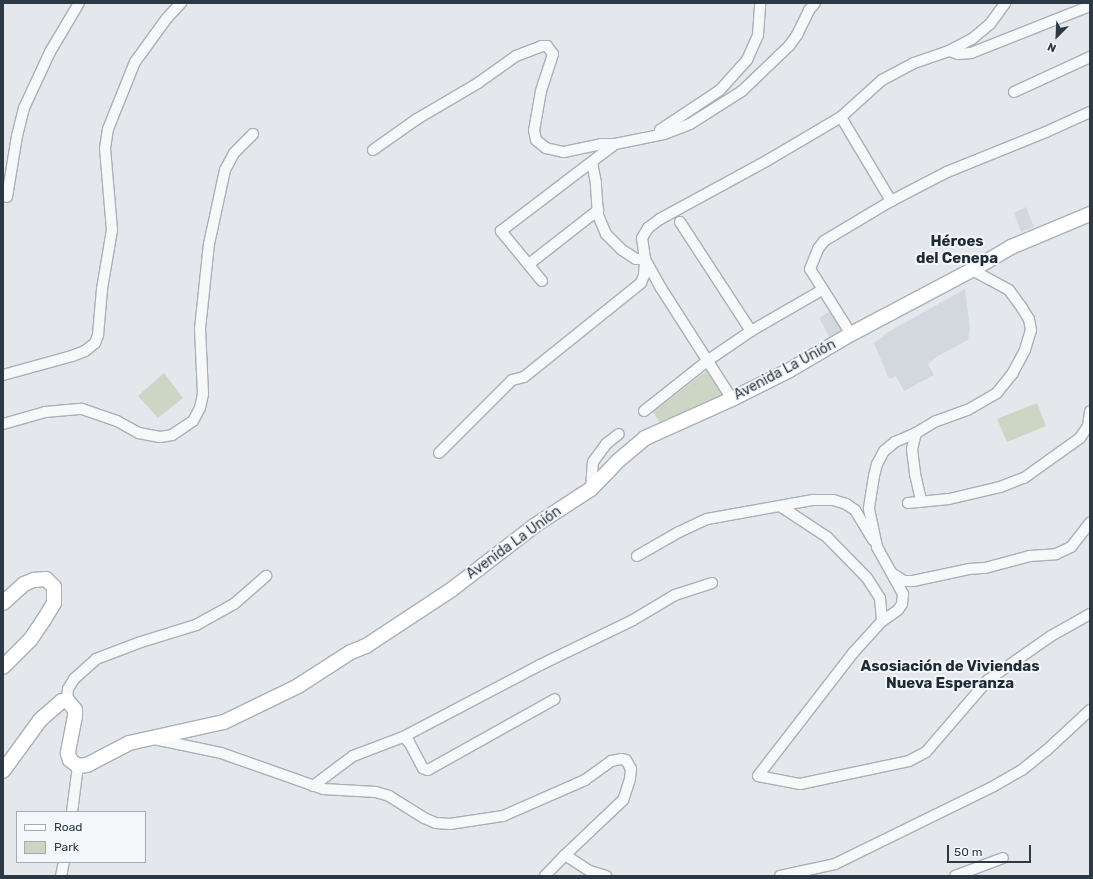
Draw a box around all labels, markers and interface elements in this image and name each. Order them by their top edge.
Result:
north arrow [1037,16,1077,56]
text: N [1046,40,1058,55]
district label: Héroes del Cenepa [916,232,998,267]
street label: Avenida La Unión [731,336,839,404]
street label: Avenida La Unión [463,503,565,583]
district label: Asosiación de Viviendas Nueva Esperanza [860,657,1040,692]
legend [16,811,146,863]
text: Road [54,820,82,834]
scale bar [949,837,1033,863]
text: Park [54,840,79,854]
text: 50 m [954,845,982,859]

